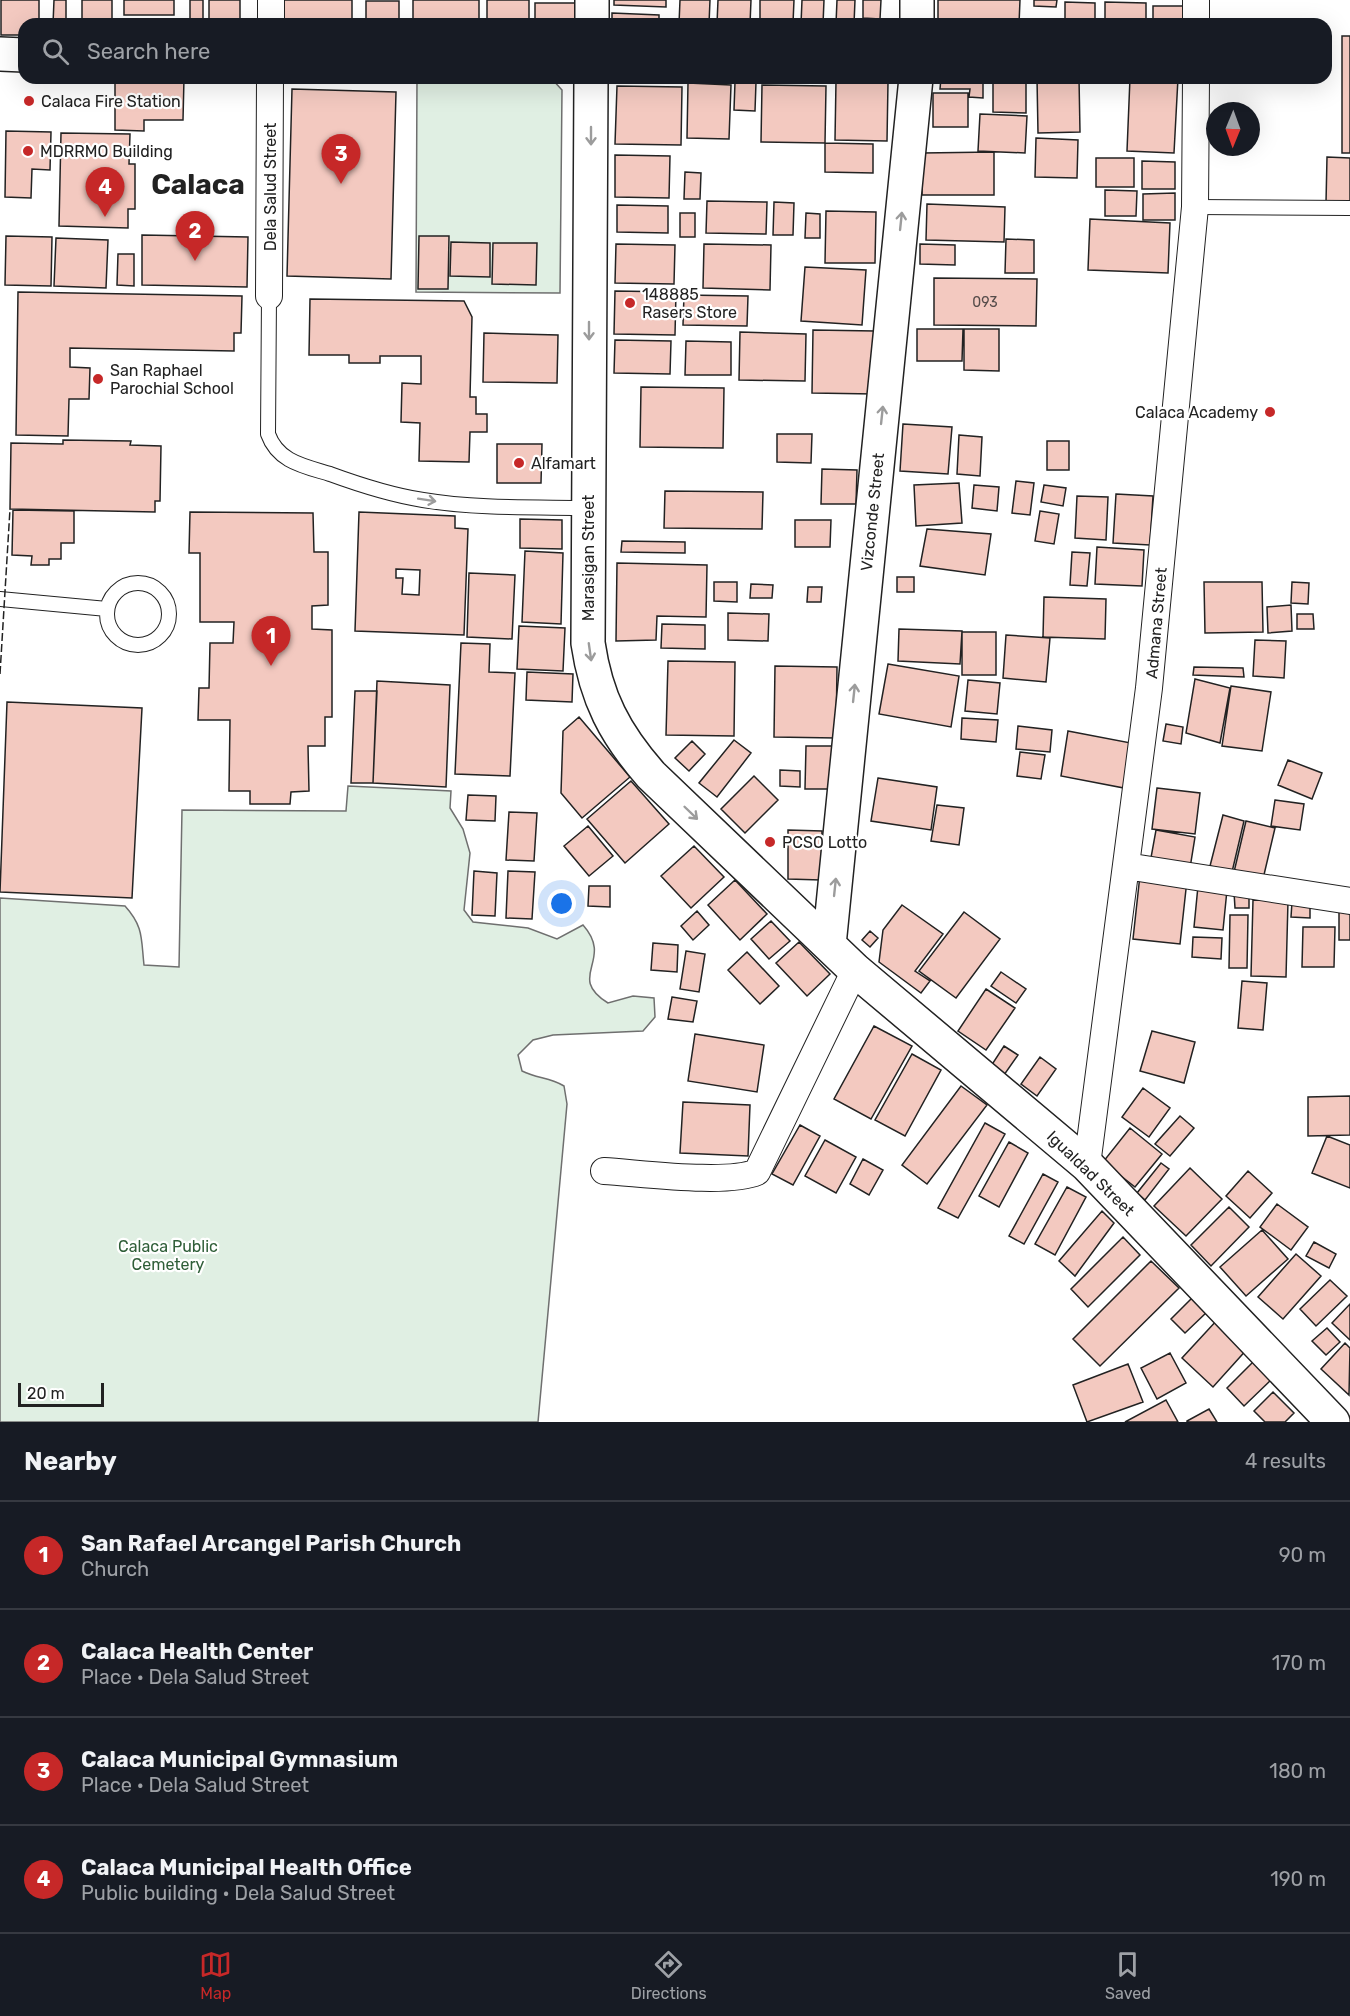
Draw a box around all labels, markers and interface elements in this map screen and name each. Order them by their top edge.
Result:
search box [18,18,1332,84]
icon: search [39,35,72,68]
text: Search here [87,38,210,65]
place label: Calaca Fire Station [41,92,181,111]
marker: Calaca Fire Station [22,94,36,108]
north arrow [1206,102,1260,156]
street label: Dela Salud Street [261,123,280,251]
one-way arrow [585,126,597,146]
pin: 3 [322,134,360,184]
place label: MDRRMO Building [40,142,173,161]
marker: MDRRMO Building [21,144,35,158]
pin: 4 [86,168,124,217]
district label: Calaca [151,168,245,201]
pin: 2 [176,212,214,261]
one-way arrow [896,212,907,232]
place label: 148885 Rasers Store [642,285,737,322]
house number: 093 [972,294,998,311]
marker: 148885 Rasers Store [623,296,637,310]
one-way arrow [584,321,595,341]
place label: San Raphael Parochial School [110,361,234,398]
marker: San Raphael Parochial School [91,372,105,386]
place label: Calaca Academy [1135,403,1258,422]
marker: Calaca Academy [1263,405,1277,419]
one-way arrow [877,406,888,426]
street label: Vizconde Street [857,452,888,572]
place label: Alfamart [531,454,596,473]
marker: Alfamart [512,456,526,470]
one-way arrow [417,495,437,506]
street label: Marasigan Street [579,495,598,621]
street label: Admana Street [1142,566,1171,680]
pin: 1 [252,616,290,666]
one-way arrow [584,642,595,662]
one-way arrow [849,684,860,704]
one-way arrow [683,806,698,821]
place label: PCSO Lotto [782,833,867,852]
marker: PCSO Lotto [763,835,777,849]
one-way arrow [830,878,841,898]
your location [547,889,576,918]
street label: Igualdad Street [1043,1127,1138,1220]
park label: Calaca Public Cemetery [118,1237,218,1274]
scale bar [18,1380,104,1408]
text: 20 m [27,1384,65,1403]
text: Nearby [24,1446,117,1477]
text: 4 results [1245,1449,1326,1473]
text: San Rafael Arcangel Parish Church [81,1530,461,1557]
text: 1 [39,1543,48,1567]
text: 90 m [1279,1543,1326,1567]
text: Church [81,1557,149,1581]
text: Calaca Health Center [81,1638,313,1665]
text: 2 [37,1651,50,1675]
text: 170 m [1272,1651,1326,1675]
text: Place · Dela Salud Street [81,1665,309,1689]
text: Calaca Municipal Gymnasium [81,1746,398,1773]
text: 3 [37,1759,50,1783]
text: 180 m [1269,1759,1326,1783]
text: Place · Dela Salud Street [81,1773,309,1797]
text: Calaca Municipal Health Office [81,1854,412,1881]
text: 4 [37,1867,50,1891]
text: 190 m [1270,1867,1326,1891]
text: Public building · Dela Salud Street [81,1881,395,1905]
tab: Map [199,1948,232,2003]
tab: Directions [631,1948,707,2003]
tab: Saved [1105,1948,1151,2003]

